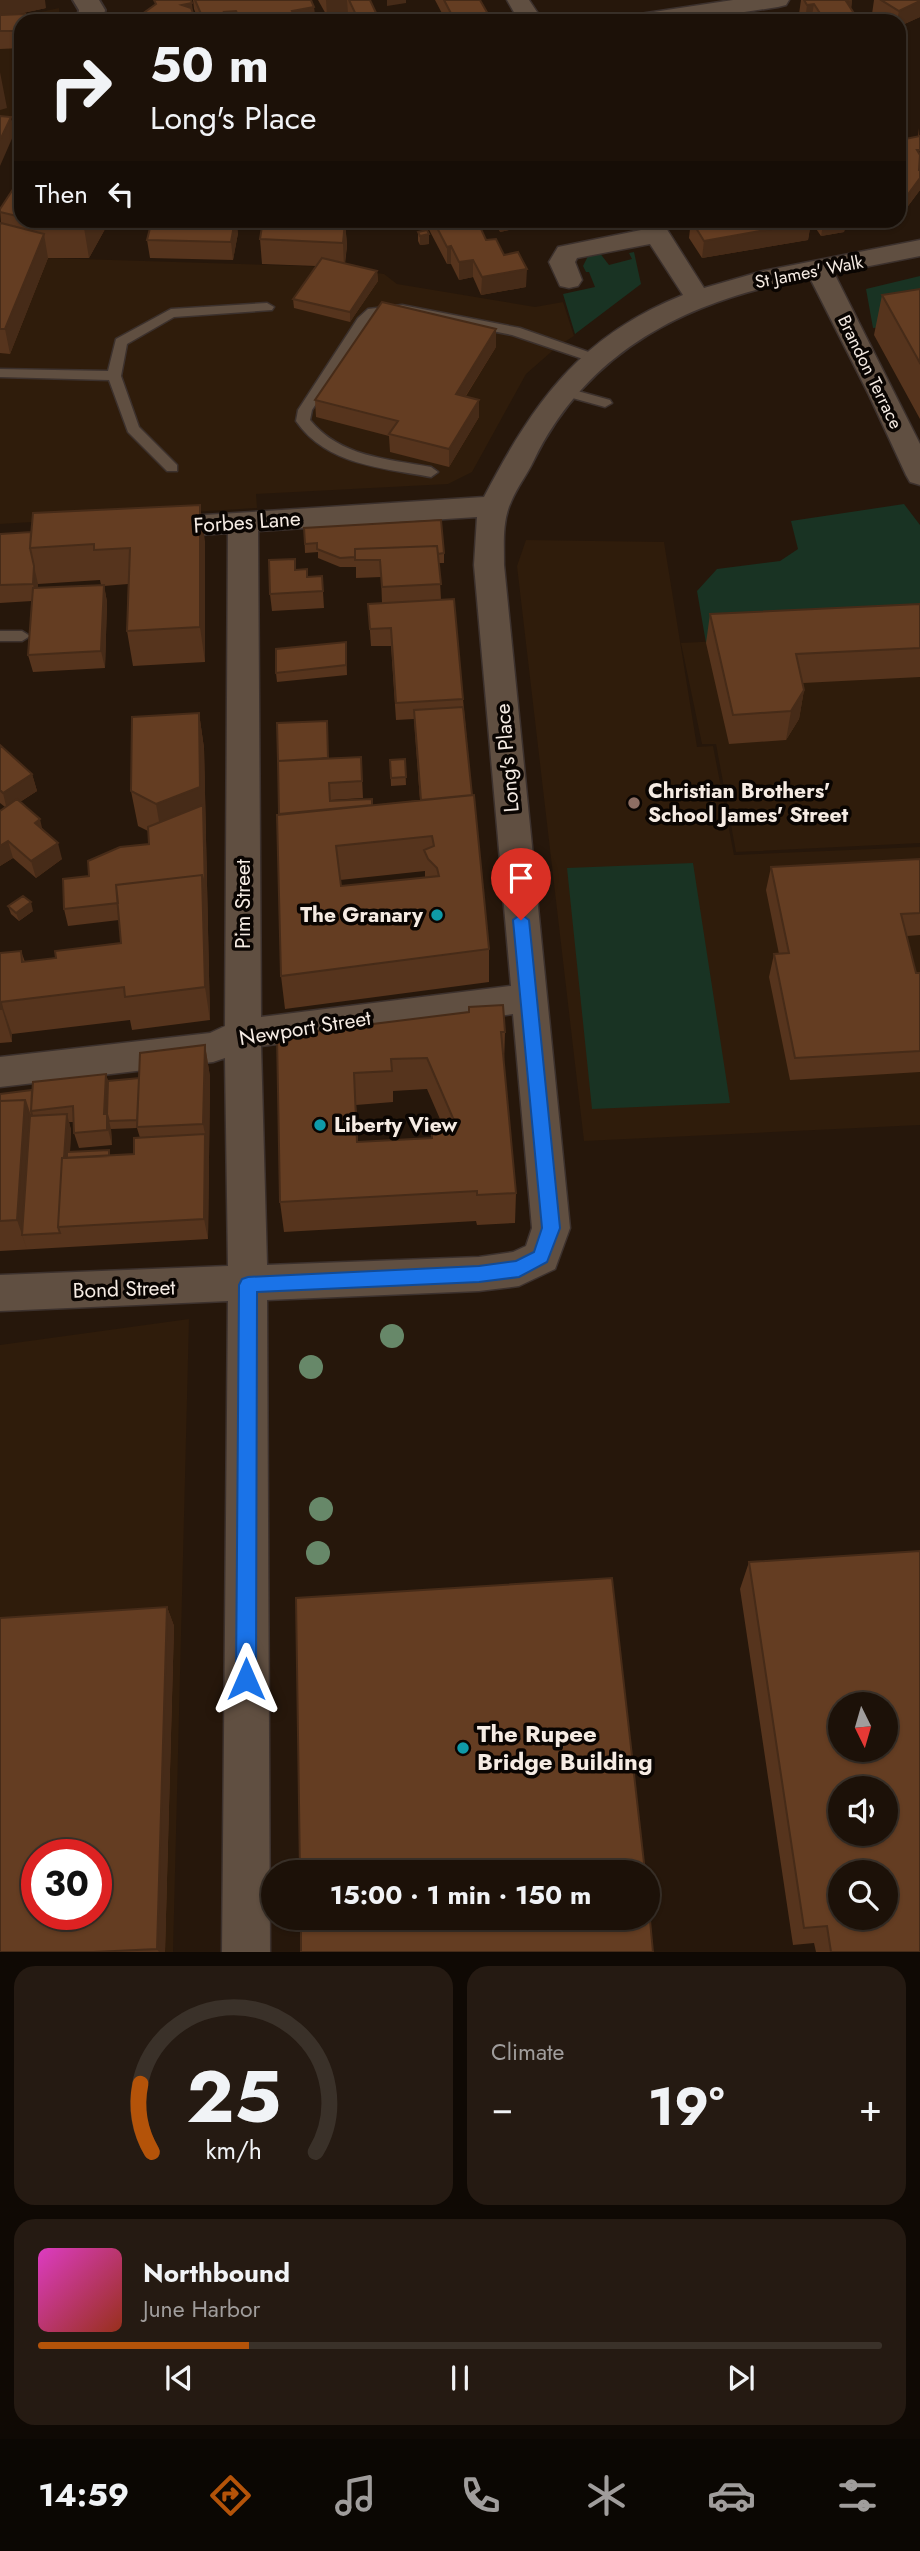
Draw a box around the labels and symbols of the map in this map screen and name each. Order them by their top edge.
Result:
street label: St James' Walk [753,249,865,295]
street label: Brandon Terrace [831,311,909,433]
street label: Forbes Lane [192,503,302,541]
street label: Long's Place [487,702,527,814]
place label: Christian Brothers' School James' Street [648,776,849,830]
marker: Christian Brothers' School James' Street [626,795,642,811]
pin [491,848,551,920]
street label: Pim Street [228,859,258,949]
place label: The Granary [300,900,424,930]
marker: The Granary [429,907,445,923]
street label: Newport Street [237,1003,373,1053]
place label: Liberty View [334,1110,458,1140]
marker: Liberty View [312,1117,328,1133]
street label: Bond Street [72,1272,176,1306]
position arrow [209,1642,283,1716]
north arrow [828,1692,898,1762]
place label: The Rupee Bridge Building [477,1716,653,1779]
marker: The Rupee Bridge Building [455,1740,471,1756]
speed limit sign: 30 [21,1839,112,1930]

